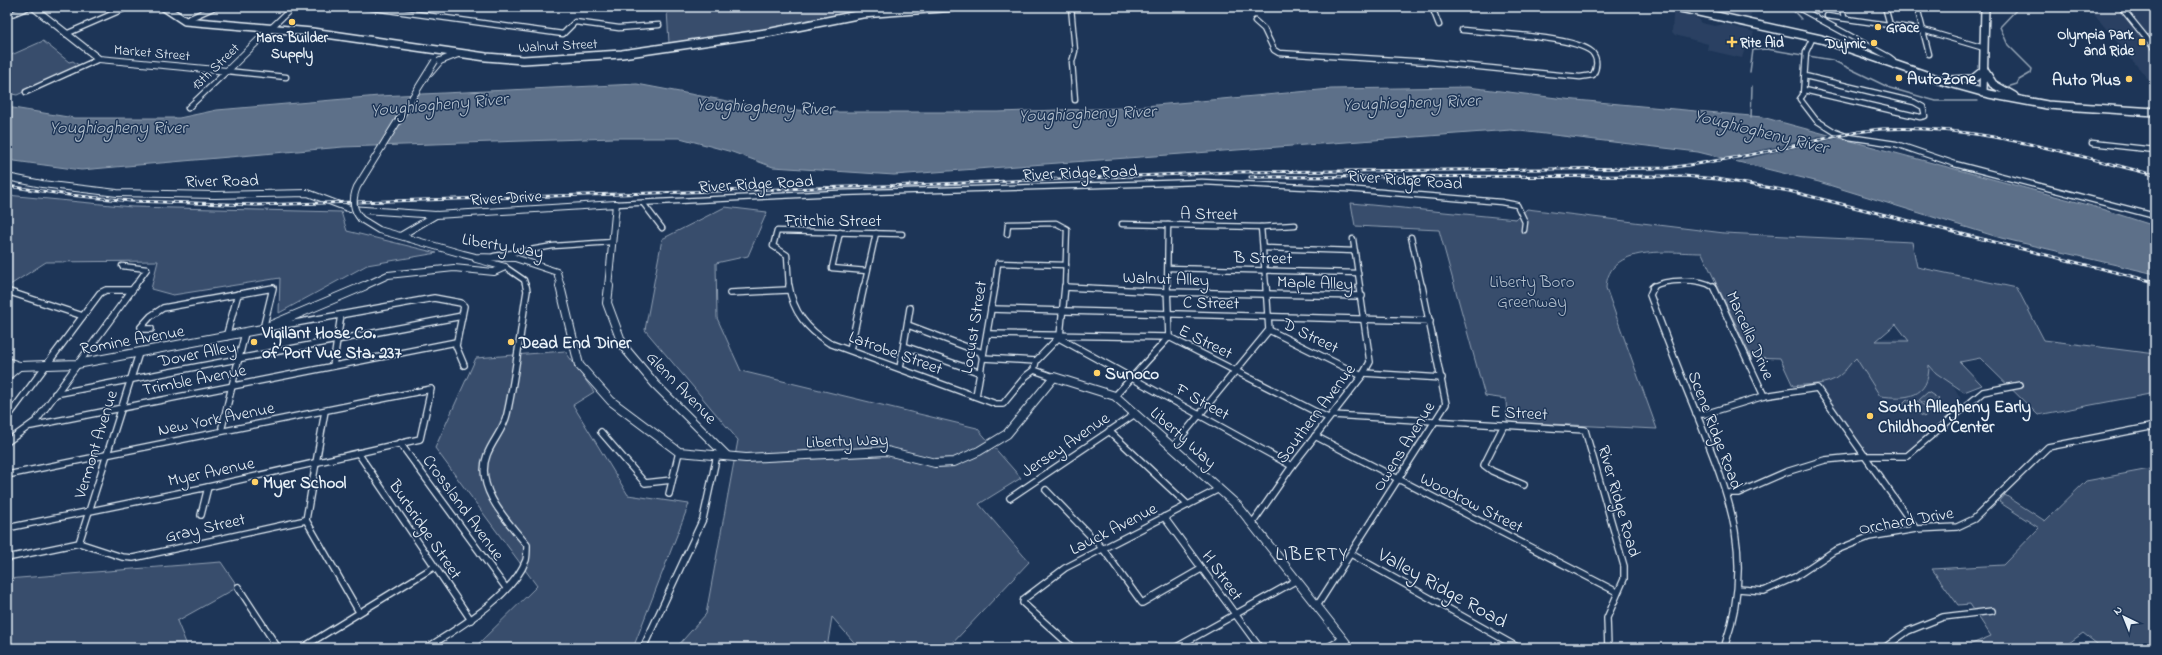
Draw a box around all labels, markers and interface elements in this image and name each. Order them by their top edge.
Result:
marker: Mars Builder Supply [287,17,297,27]
place label: Grace [1886,18,1920,39]
marker: Grace [1873,22,1883,32]
place label: Olympia Park and Ride [2057,25,2135,62]
place label: Mars Builder Supply [256,28,329,67]
place label: Rite Aid [1739,33,1784,54]
street label: Walnut Street [518,34,598,59]
place label: Dujmic [1824,34,1867,55]
marker: Rite Aid [1727,37,1737,47]
marker: Olympia Park and Ride [2137,37,2147,47]
street label: 13th Street [187,38,245,96]
marker: Dujmic [1869,38,1879,48]
street label: Market Street [113,40,191,67]
place label: AutoZone [1907,67,1978,92]
place label: Auto Plus [2052,68,2121,93]
marker: AutoZone [1894,73,1904,83]
marker: Auto Plus [2124,74,2134,84]
water label: Youghiogheny River [370,87,511,125]
water label: Youghiogheny River [1342,89,1483,119]
water label: Youghiogheny River [696,93,837,123]
water label: Youghiogheny River [1018,100,1159,130]
water label: Youghiogheny River [1691,104,1833,163]
water label: Youghiogheny River [49,116,189,142]
street label: River Ridge Road [1022,159,1139,190]
street label: River Ridge Road [1346,164,1464,199]
street label: River Road [185,168,260,195]
street label: River Ridge Road [698,169,815,202]
street label: River Drive [469,184,543,213]
street label: A Street [1180,201,1238,228]
street label: Fritchie Street [783,209,882,234]
street label: Liberty Way [460,227,546,267]
street label: B Street [1232,245,1293,272]
street label: Walnut Alley [1122,265,1210,294]
street label: Maple Alley [1276,270,1353,298]
park label: Liberty Boro Greenway [1489,270,1575,316]
street label: Locust Street [955,279,994,376]
street label: Marcella Drive [1719,287,1780,384]
street label: C Street [1183,291,1240,316]
street label: D Street [1277,312,1343,361]
street label: Romine Avenue [78,319,187,362]
street label: E Street [1174,319,1237,366]
place label: Vigilant Hose Co. of Port Vue Sta. 237 [261,321,402,366]
street label: Latrobe Street [845,325,946,382]
place label: Dead End Diner [518,331,632,356]
street label: Dover Alley [155,335,239,375]
marker: Vigilant Hose Co. of Port Vue Sta. 237 [249,337,259,347]
marker: Dead End Diner [506,337,516,347]
street label: Glenn Avenue [640,346,722,430]
street label: Trimble Avenue [140,358,249,403]
street label: Southern Avenue [1270,358,1362,469]
place label: Sunoco [1105,362,1159,387]
marker: Sunoco [1092,368,1102,378]
street label: Scene Ridge Road [1679,368,1749,494]
street label: F Street [1170,377,1234,427]
street label: Vermont Avenue [68,387,125,503]
place label: South Allegheny Early Childhood Center [1878,395,2032,440]
street label: New York Avenue [156,396,277,443]
street label: Owens Avenue [1367,397,1442,497]
street label: E Street [1490,400,1549,427]
street label: Liberty Way [1143,401,1222,476]
street label: Jersey Avenue [1017,406,1116,485]
marker: South Allegheny Early Childhood Center [1865,411,1875,421]
street label: Liberty Way [805,428,889,456]
street label: River Ridge Road [1589,443,1647,561]
street label: Crossland Avenue [416,450,510,566]
street label: Myer Avenue [166,451,257,495]
street label: Woodrow Street [1415,467,1527,540]
place label: Myer School [263,471,347,498]
street label: Burbridge Street [380,474,468,586]
marker: Myer School [250,477,260,487]
street label: Lauck Avenue [1066,496,1162,562]
street label: Orchard Drive [1857,501,1956,542]
street label: Gray Street [163,507,248,551]
street label: Valley Ridge Road [1370,541,1512,638]
district label: LIBERTY [1276,542,1348,569]
street label: H Street [1195,545,1249,607]
north arrow [2104,597,2144,637]
text: N [2110,602,2126,619]

